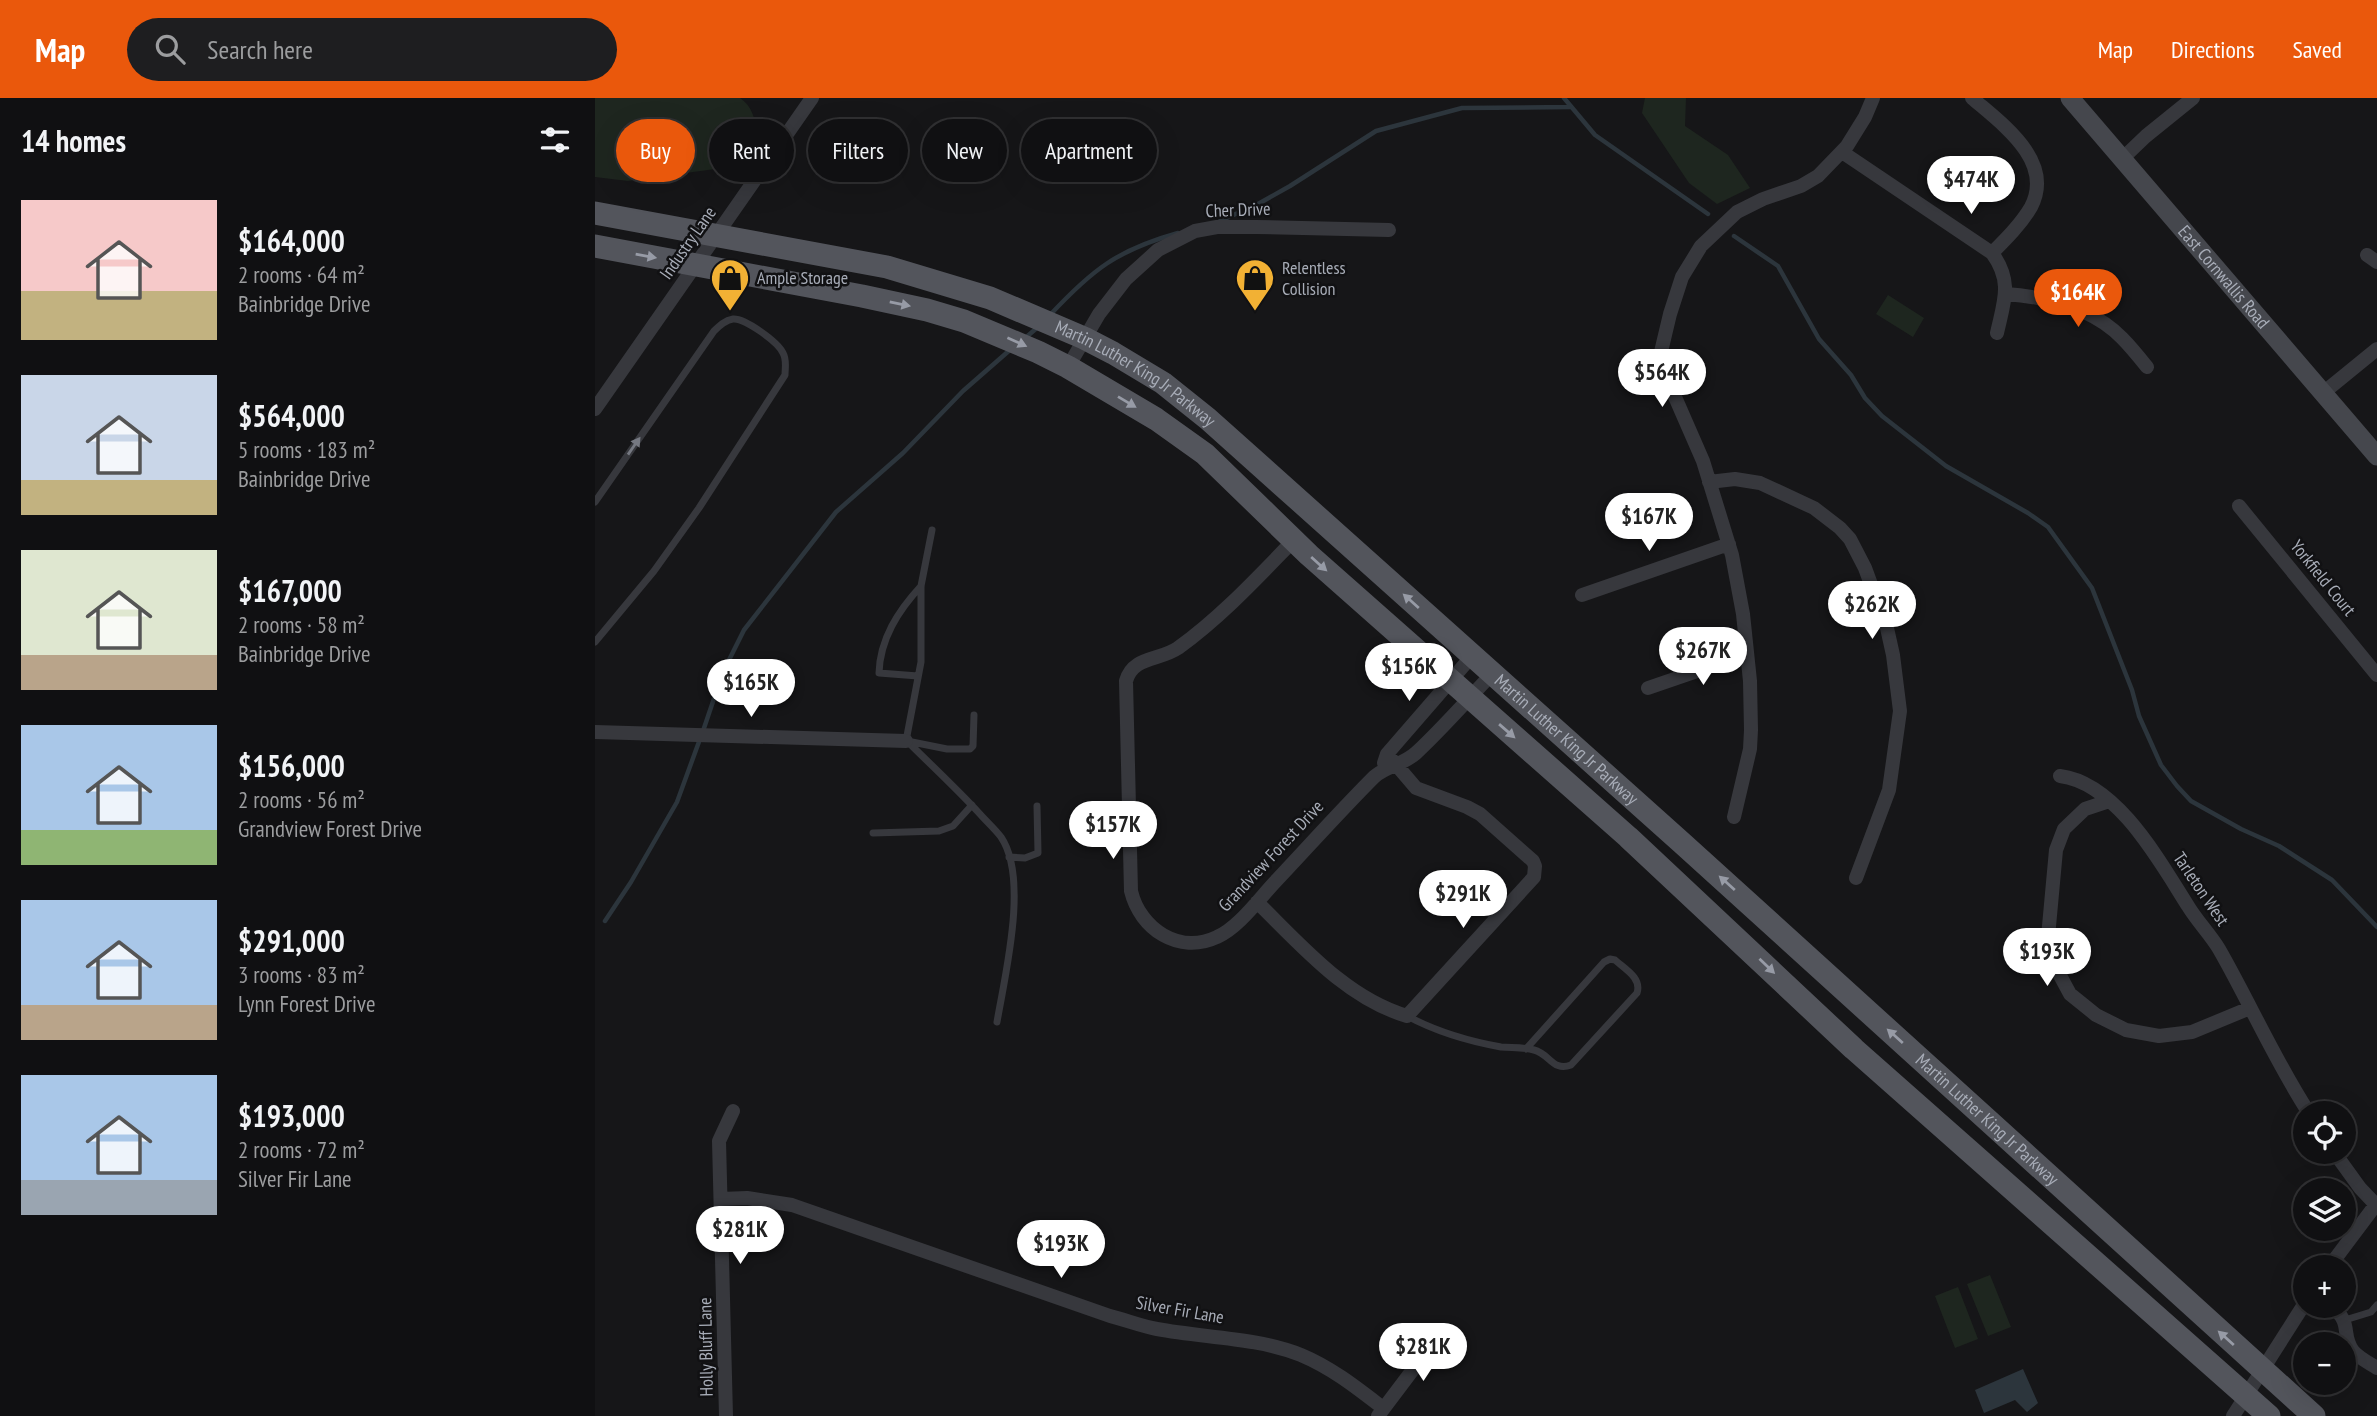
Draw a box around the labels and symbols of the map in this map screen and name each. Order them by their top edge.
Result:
pin: $474K [1922,156,2020,216]
street label: Cher Drive [1205,197,1271,222]
street label: Industry Lane [654,202,721,284]
street label: East Cornwallis Road [2173,220,2275,333]
one-way arrow [635,250,657,261]
place label: Relentless Collision [1282,256,1346,300]
shop icon: Ample Storage [709,257,751,312]
shop icon: Relentless Collision [1234,257,1276,312]
place label: Ample Storage [757,266,848,289]
pin: $164K [2029,270,2127,329]
one-way arrow [889,298,911,309]
street label: Martin Luther King Jr Parkway [1052,315,1221,432]
one-way arrow [1006,337,1027,348]
pin: $564K [1613,350,1711,409]
one-way arrow [1117,395,1136,408]
one-way arrow [627,437,641,455]
pin: $167K [1600,494,1698,553]
street label: Yorkfield Court [2286,535,2361,620]
one-way arrow [1310,555,1327,571]
pin: $262K [1823,582,1921,641]
one-way arrow [1402,593,1420,609]
pin: $267K [1654,628,1752,687]
pin: $156K [1360,644,1458,703]
pin: $165K [702,660,800,719]
street label: Martin Luther King Jr Parkway [1490,669,1644,810]
one-way arrow [1498,723,1516,739]
street label: Grandview Forest Drive [1213,795,1328,916]
pin: $157K [1064,802,1162,861]
street label: Tarleton West [2168,847,2235,930]
pin: $291K [1414,870,1512,930]
one-way arrow [1718,875,1736,891]
pin: $193K [1998,928,2096,988]
one-way arrow [1758,957,1775,974]
one-way arrow [1887,1029,1904,1045]
street label: Martin Luther King Jr Parkway [1911,1048,2064,1190]
pin: $281K [691,1206,789,1266]
pin: $193K [1012,1220,1110,1280]
street label: Silver Fir Lane [1134,1290,1226,1329]
street label: Holly Bluff Lane [693,1297,718,1397]
pin: $281K [1374,1324,1472,1383]
one-way arrow [2217,1330,2235,1346]

